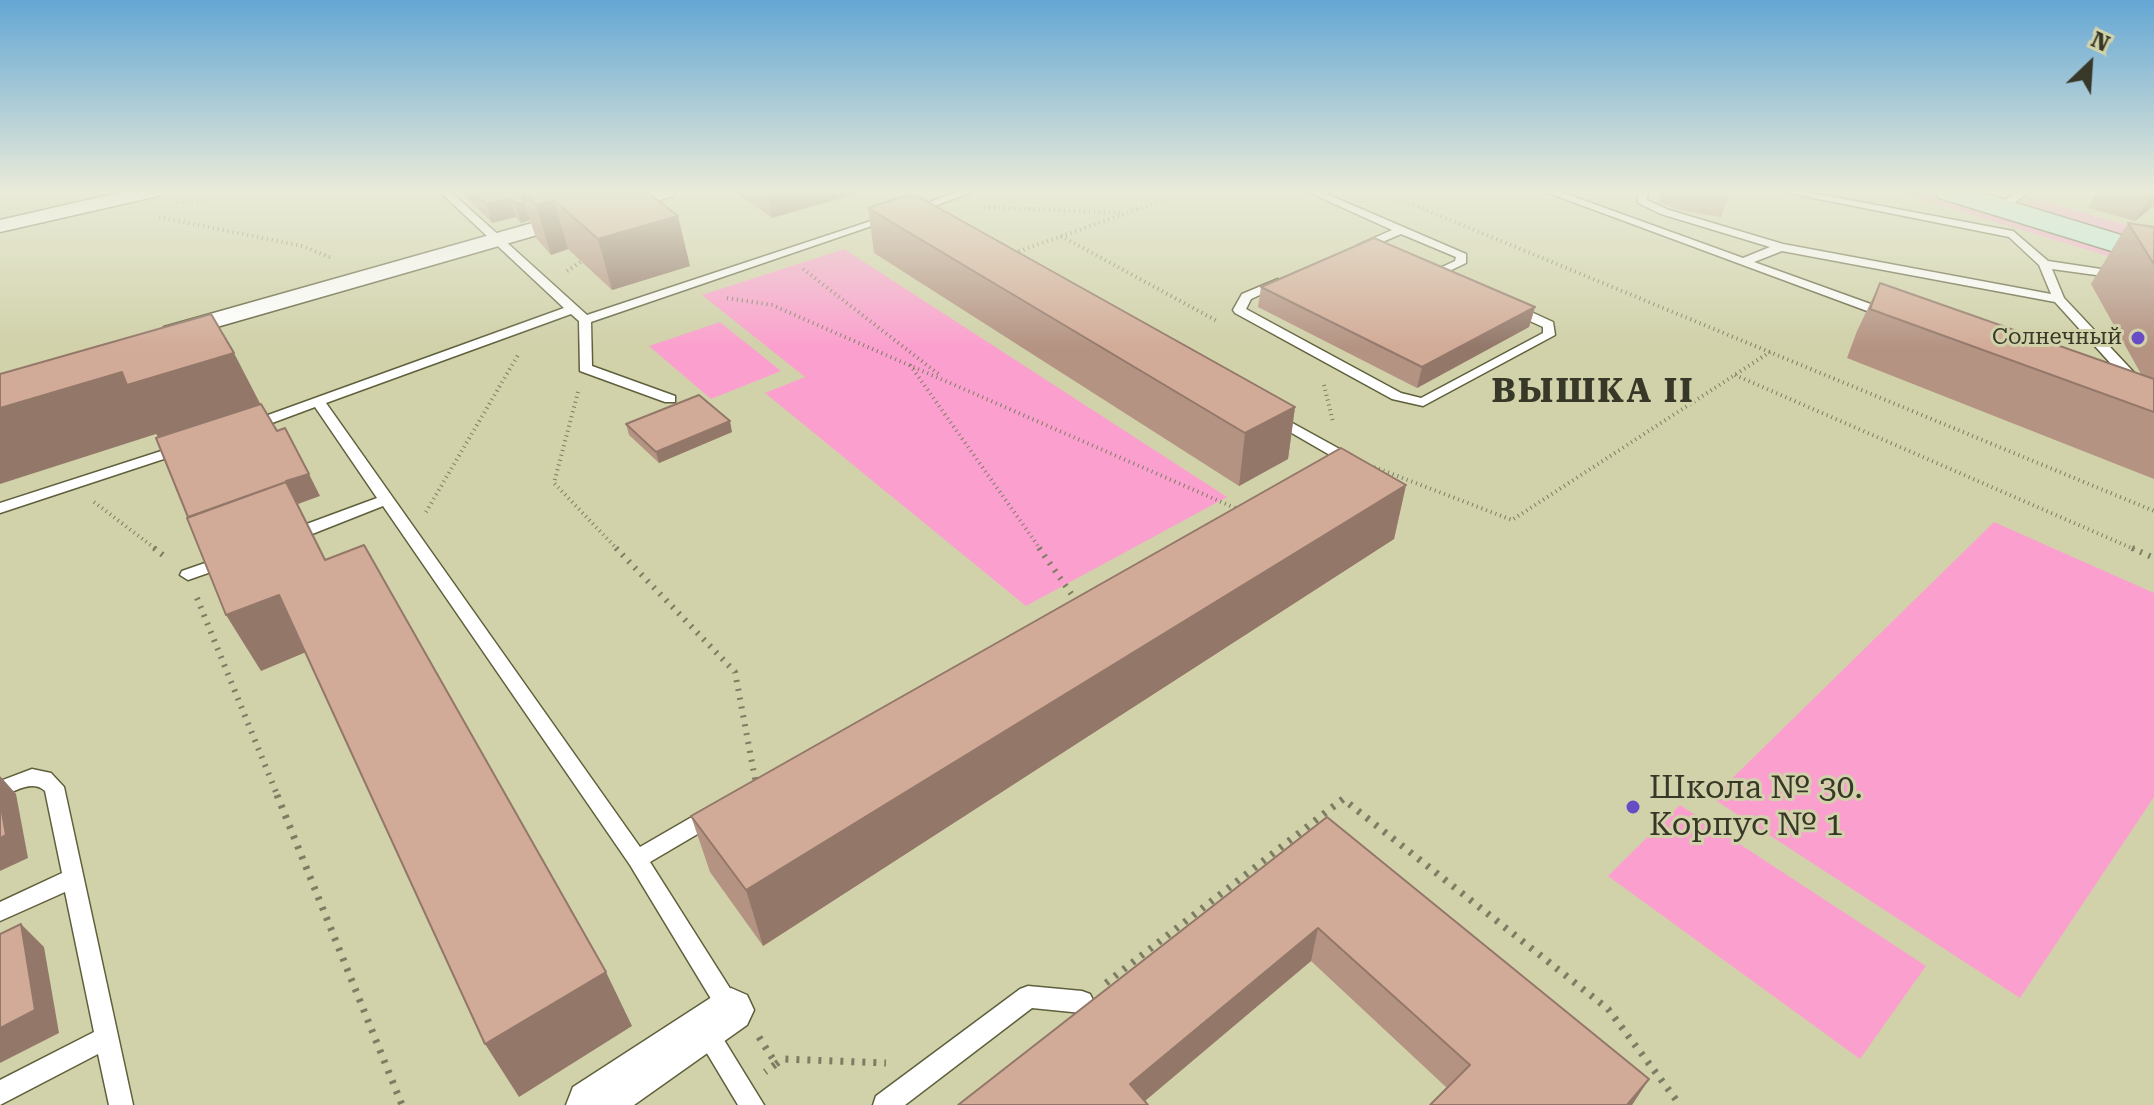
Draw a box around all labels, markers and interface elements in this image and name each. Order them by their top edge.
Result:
north arrow [2050,24,2130,104]
text: N [2087,27,2113,57]
place label: Солнечный [1992,325,2122,351]
marker: Солнечный [2129,329,2147,347]
district label: ВЫШКА II [1491,372,1695,412]
place label: Школа № 30. Корпус № 1 [1649,770,1863,845]
marker: Школа № 30. Корпус № 1 [1624,798,1642,816]

